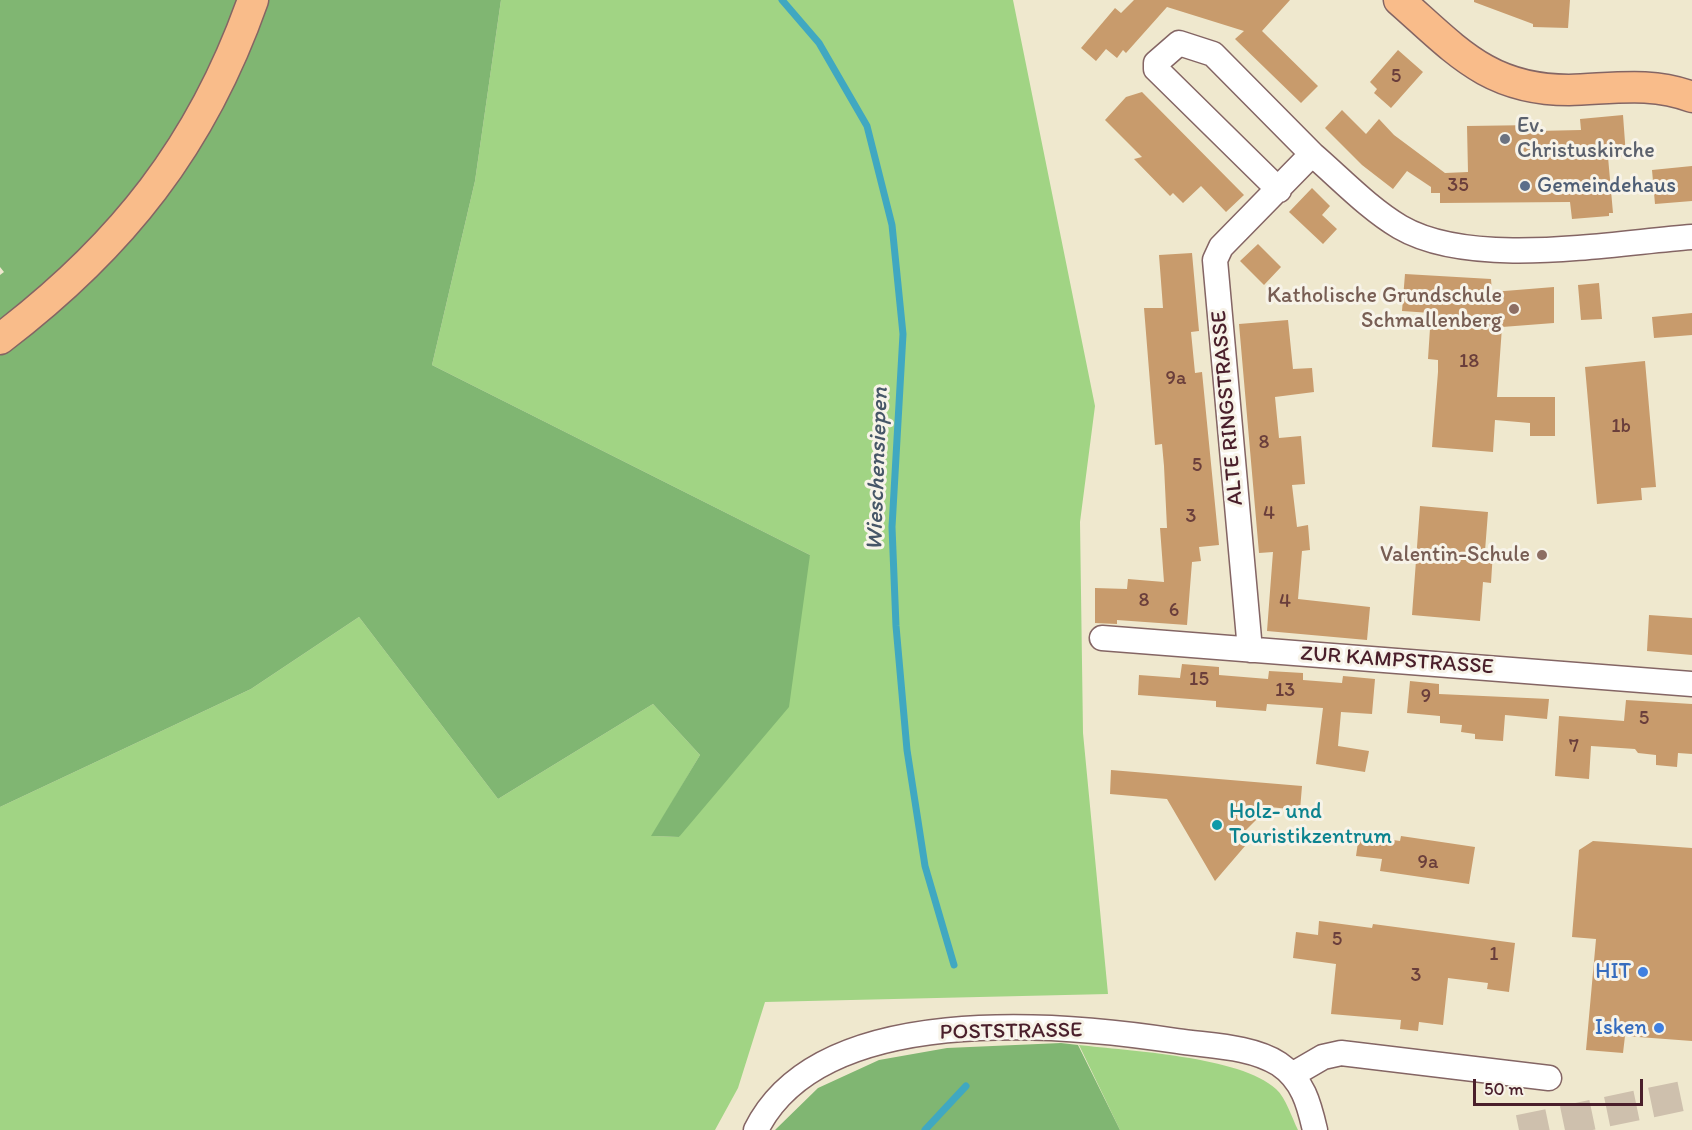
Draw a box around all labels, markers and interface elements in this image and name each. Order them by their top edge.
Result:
house number: 5 [1391,65,1401,89]
place label: Ev. Christuskirche [1517,113,1655,164]
marker: Ev. Christuskirche [1498,132,1512,146]
place label: Gemeindehaus [1537,173,1676,199]
house number: 35 [1447,174,1469,198]
marker: Gemeindehaus [1518,179,1532,193]
place label: Katholische Grundschule Schmallenberg [1267,283,1502,334]
marker: Katholische Grundschule Schmallenberg [1507,302,1521,316]
street label: ALTE RINGSTRASSE [1206,309,1250,507]
house number: 18 [1459,350,1479,374]
house number: 9a [1166,367,1186,391]
water label: Wieschensiepen [861,387,895,551]
house number: 1b [1611,415,1631,439]
house number: 8 [1259,431,1269,455]
house number: 5 [1192,454,1202,478]
house number: 4 [1263,502,1275,526]
house number: 3 [1186,505,1196,529]
place label: Valentin-Schule [1380,542,1530,568]
marker: Valentin-Schule [1535,548,1549,562]
house number: 8 [1139,589,1149,613]
house number: 4 [1279,590,1291,614]
house number: 6 [1169,599,1179,623]
street label: ZUR KAMPSTRASSE [1299,641,1495,681]
house number: 15 [1189,668,1209,692]
house number: 13 [1275,679,1295,703]
house number: 9 [1421,685,1431,709]
house number: 5 [1639,707,1649,731]
house number: 7 [1569,735,1579,759]
place label: Holz- und Touristikzentrum [1229,799,1392,850]
marker: Holz- und Touristikzentrum [1210,818,1224,832]
house number: 9a [1418,851,1438,875]
house number: 5 [1332,928,1342,952]
house number: 1 [1489,943,1499,967]
place label: HIT [1595,959,1631,985]
house number: 3 [1411,964,1421,988]
marker: HIT [1636,965,1650,979]
place label: Isken [1595,1015,1647,1041]
street label: POSTSTRASSE [940,1018,1082,1046]
marker: Isken [1652,1021,1666,1035]
scale bar [1476,1067,1646,1105]
text: 50 m [1484,1078,1524,1100]

